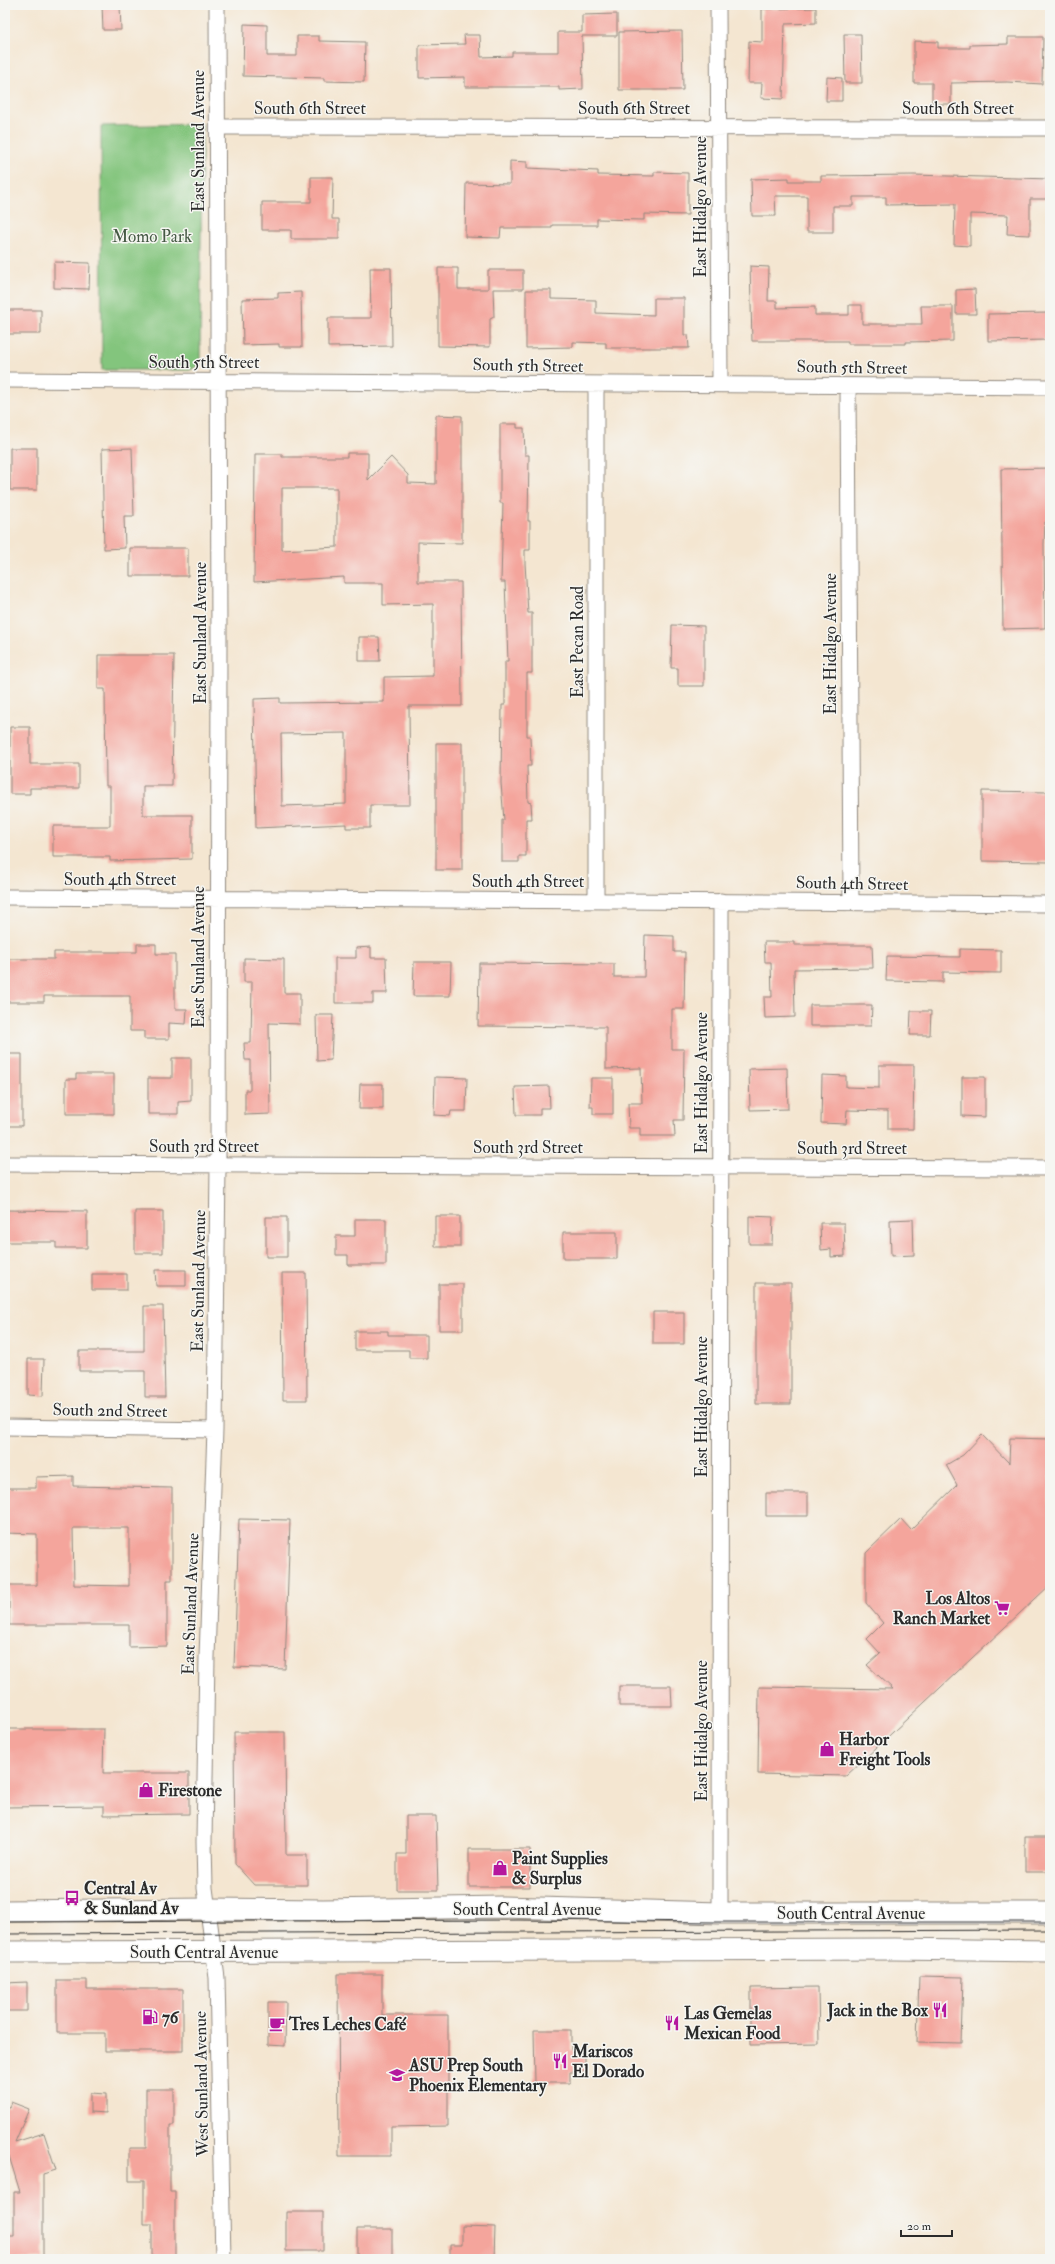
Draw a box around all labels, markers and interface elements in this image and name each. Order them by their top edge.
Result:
street label: East Sunland Avenue [188,70,209,212]
street label: South 6th Street [254,98,366,119]
street label: South 6th Street [578,98,690,119]
street label: South 6th Street [902,98,1014,119]
street label: East Hidalgo Avenue [690,136,711,278]
park label: Momo Park [112,226,192,247]
street label: South 5th Street [149,352,260,373]
street label: South 5th Street [472,354,584,377]
street label: South 5th Street [796,356,908,379]
street label: East Sunland Avenue [190,562,211,704]
street label: East Hidalgo Avenue [820,573,841,715]
street label: East Pecan Road [567,585,588,698]
street label: South 4th Street [64,869,177,890]
street label: South 4th Street [472,871,585,892]
street label: South 4th Street [796,872,909,895]
street label: East Sunland Avenue [188,886,209,1028]
street label: East Hidalgo Avenue [691,1012,712,1154]
street label: South 3rd Street [149,1136,260,1157]
street label: South 3rd Street [473,1137,584,1158]
street label: South 3rd Street [797,1138,908,1159]
street label: East Sunland Avenue [187,1210,210,1352]
street label: East Hidalgo Avenue [691,1336,712,1478]
street label: South 2nd Street [52,1399,168,1422]
street label: East Sunland Avenue [178,1533,203,1676]
place label: Los Altos Ranch Market [893,1588,990,1629]
supermarket icon: Los Altos Ranch Market [993,1599,1011,1617]
street label: East Hidalgo Avenue [691,1660,712,1802]
place label: Harbor Freight Tools [839,1729,930,1771]
shop icon: Harbor Freight Tools [818,1740,836,1758]
place label: Firestone [158,1780,223,1801]
shop icon: Firestone [137,1781,155,1799]
place label: Paint Supplies & Surplus [512,1848,608,1890]
shop icon: Paint Supplies & Surplus [491,1859,509,1877]
place label: Central Av & Sunland Av [84,1878,179,1919]
bus stop icon: Central Av & Sunland Av [63,1889,81,1907]
street label: South Central Avenue [453,1899,601,1920]
street label: South Central Avenue [777,1903,925,1924]
street label: South Central Avenue [130,1942,278,1963]
place label: Jack in the Box [826,2000,928,2022]
restaurant icon: Jack in the Box [931,2001,949,2019]
place label: Las Gemelas Mexican Food [683,2003,781,2044]
place label: 76 [162,2007,180,2028]
fuel station icon: 76 [141,2008,159,2026]
street label: West Sunland Avenue [190,2011,213,2158]
place label: Tres Leches Café [288,2014,407,2035]
restaurant icon: Las Gemelas Mexican Food [663,2014,681,2032]
cafe icon: Tres Leches Café [268,2015,286,2033]
place label: Mariscos El Dorado [571,2041,644,2082]
restaurant icon: Mariscos El Dorado [551,2052,569,2070]
place label: ASU Prep South Phoenix Elementary [408,2055,547,2097]
school or university icon: ASU Prep South Phoenix Elementary [388,2066,406,2084]
scale bar [901,2212,952,2238]
text: 20 m [907,2219,932,2234]

